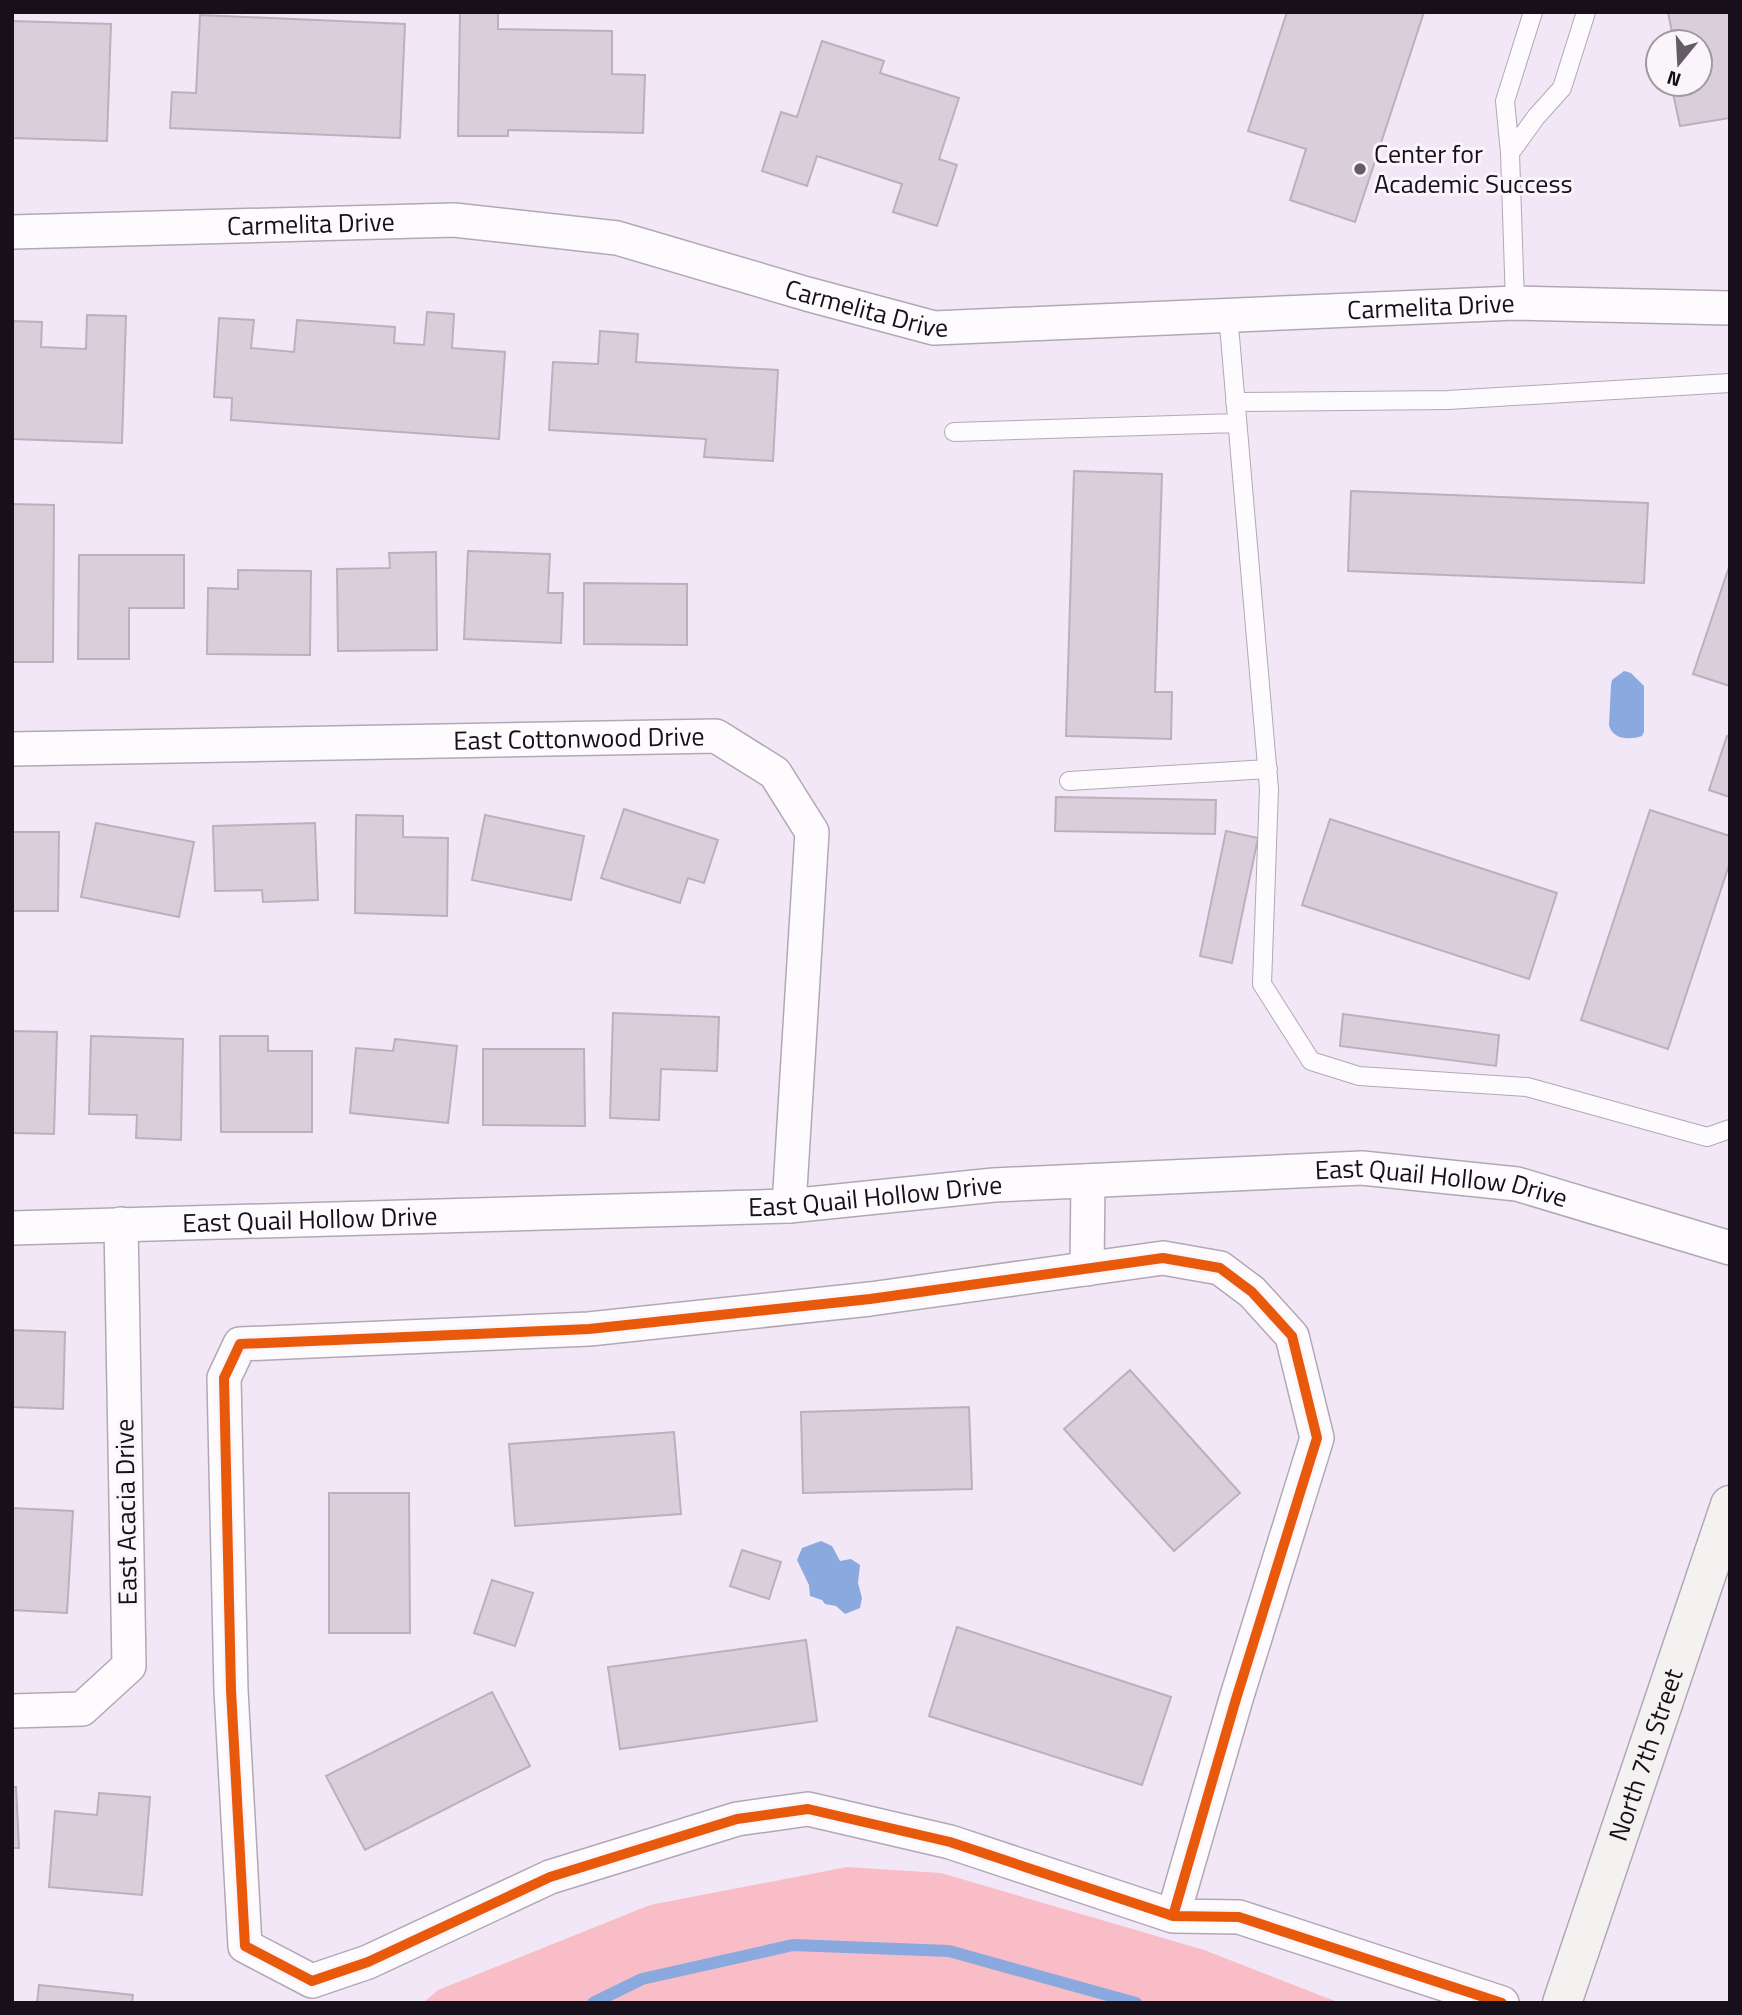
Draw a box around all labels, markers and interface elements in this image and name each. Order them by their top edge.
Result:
north arrow [1644,28,1714,98]
text: N [1663,64,1684,95]
place label: Center for Academic Success [1374,134,1573,203]
marker: Center for Academic Success [1352,161,1368,177]
street label: Carmelita Drive [227,202,395,245]
street label: Carmelita Drive [780,269,949,347]
street label: Carmelita Drive [1346,283,1515,329]
street label: East Cottonwood Drive [453,716,705,760]
street label: East Quail Hollow Drive [1314,1148,1573,1217]
street label: East Quail Hollow Drive [748,1165,1003,1226]
street label: East Quail Hollow Drive [182,1196,438,1242]
street label: East Acacia Drive [104,1418,147,1606]
street label: North 7th Street [1598,1663,1692,1846]

